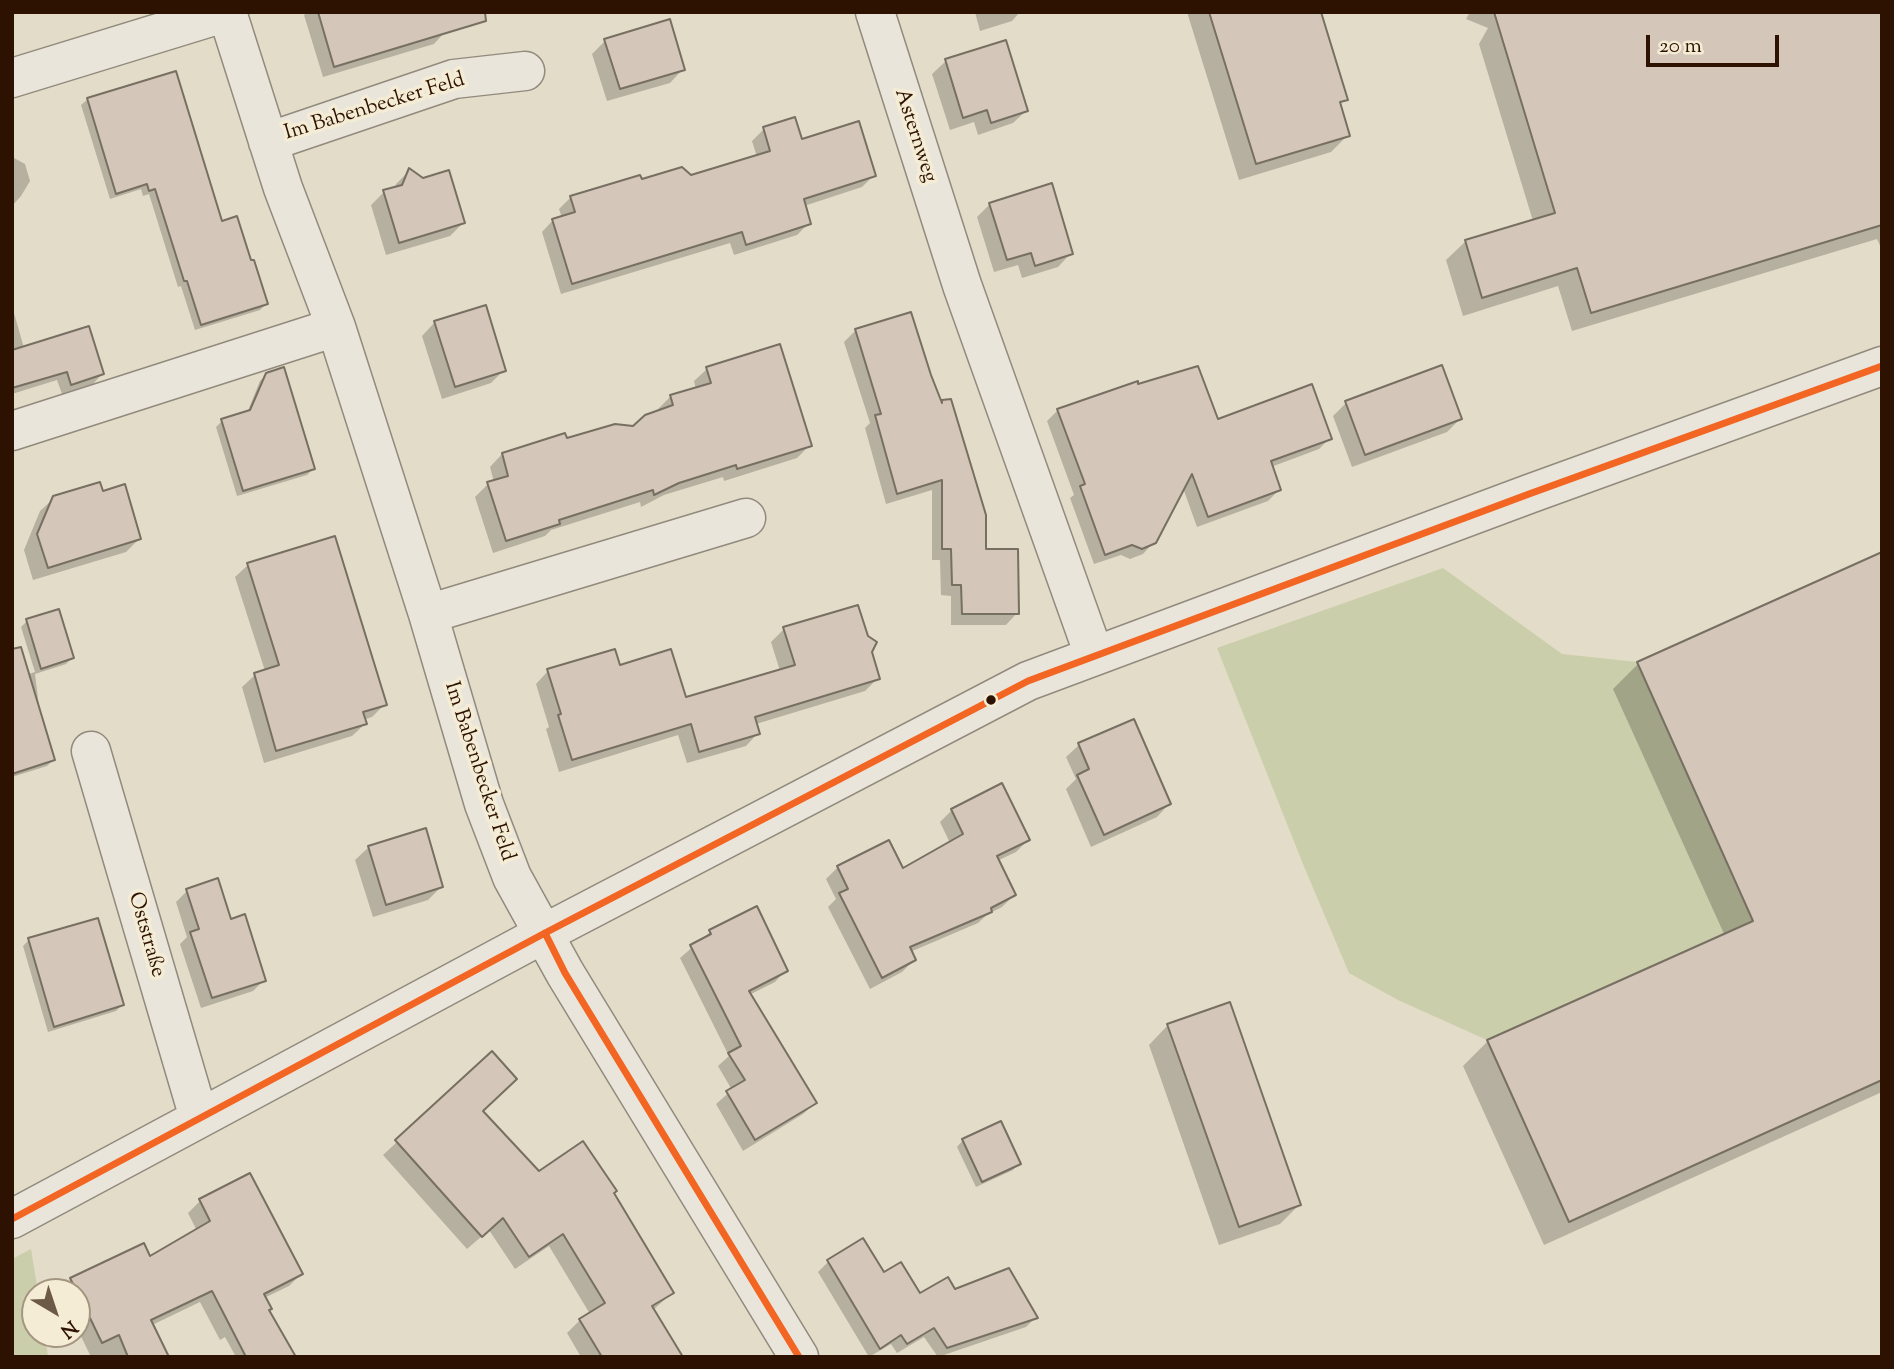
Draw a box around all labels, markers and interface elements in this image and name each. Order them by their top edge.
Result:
scale bar [1649,21,1782,65]
text: 20 m [1659,32,1702,62]
street label: Im Babenbecker Feld [282,69,468,147]
street label: Asternweg [887,86,941,186]
street label: Im Babenbecker Feld [437,679,519,865]
unlabelled marker [984,693,998,707]
street label: Oststraße [121,890,169,980]
north arrow [21,1278,91,1348]
text: N [54,1313,83,1343]

